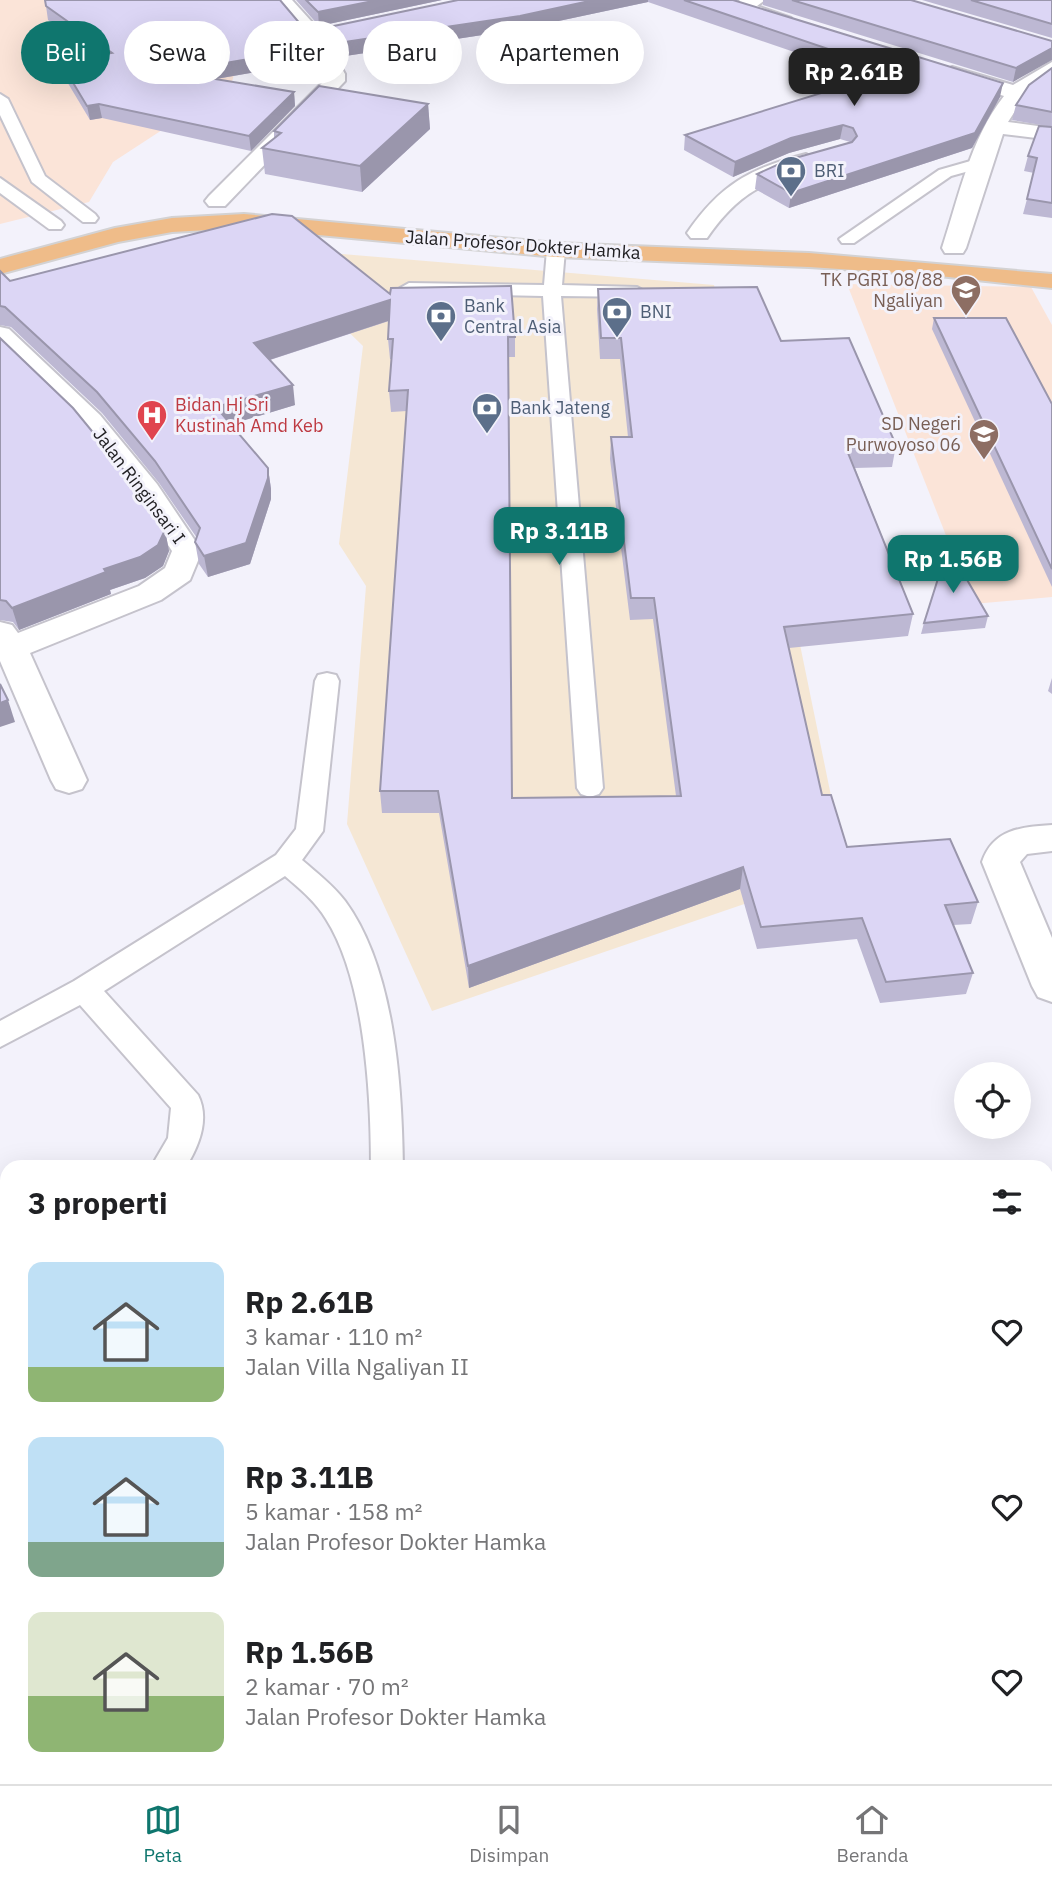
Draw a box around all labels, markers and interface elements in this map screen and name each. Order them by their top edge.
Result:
chip: Beli [21,21,110,84]
chip: Sewa [124,21,230,84]
chip: Filter [244,21,349,84]
chip: Baru [363,21,462,84]
chip: Apartemen [476,21,644,84]
pin: Rp 2.61B [782,48,926,108]
text: Rp 2.61B [805,56,903,86]
bank icon: BRI [774,154,808,198]
place label: BRI [814,159,844,182]
street label: Jalan Profesor Dokter Hamka [405,225,642,264]
place label: TK PGRI 08/88 Ngaliyan [821,268,943,312]
school or university icon: TK PGRI 08/88 Ngaliyan [949,273,983,317]
place label: Bank Central Asia [464,294,562,338]
bank icon: BNI [600,295,634,339]
bank icon: Bank Central Asia [424,299,458,343]
place label: BNI [640,300,672,323]
bank icon: Bank Jateng [470,391,504,435]
place label: Bidan Hj Sri Kustinah Amd Keb [175,393,323,437]
place label: Bank Jateng [510,396,610,419]
hospital icon: Bidan Hj Sri Kustinah Amd Keb [135,398,169,442]
place label: SD Negeri Purwoyoso 06 [846,412,961,456]
school or university icon: SD Negeri Purwoyoso 06 [967,417,1001,461]
street label: Jalan Ringinsari I [88,423,190,548]
pin: Rp 3.11B [487,508,631,567]
text: Rp 3.11B [510,515,608,545]
pin: Rp 1.56B [881,536,1025,595]
text: Rp 1.56B [904,543,1002,573]
map controls [954,1062,1031,1139]
button: locate [954,1062,1031,1139]
text: 3 properti [28,1183,168,1222]
icon: filters [988,1183,1026,1221]
text: Rp 2.61B [245,1282,374,1321]
icon: home [84,1290,168,1374]
icon: heart [988,1313,1026,1351]
text: 3 kamar · 110 m² [245,1321,423,1351]
text: Jalan Villa Ngaliyan II [245,1351,469,1381]
text: Rp 3.11B [245,1457,374,1496]
icon: home [84,1465,168,1549]
icon: heart [988,1488,1026,1526]
text: 5 kamar · 158 m² [245,1496,423,1526]
text: Jalan Profesor Dokter Hamka [245,1526,546,1556]
text: Rp 1.56B [245,1632,374,1671]
icon: home [84,1640,168,1724]
icon: heart [988,1663,1026,1701]
text: 2 kamar · 70 m² [245,1671,409,1701]
text: Jalan Profesor Dokter Hamka [245,1701,546,1731]
tab: Peta [144,1801,182,1867]
tab: Disimpan [469,1801,549,1867]
tab: Beranda [837,1801,908,1867]

